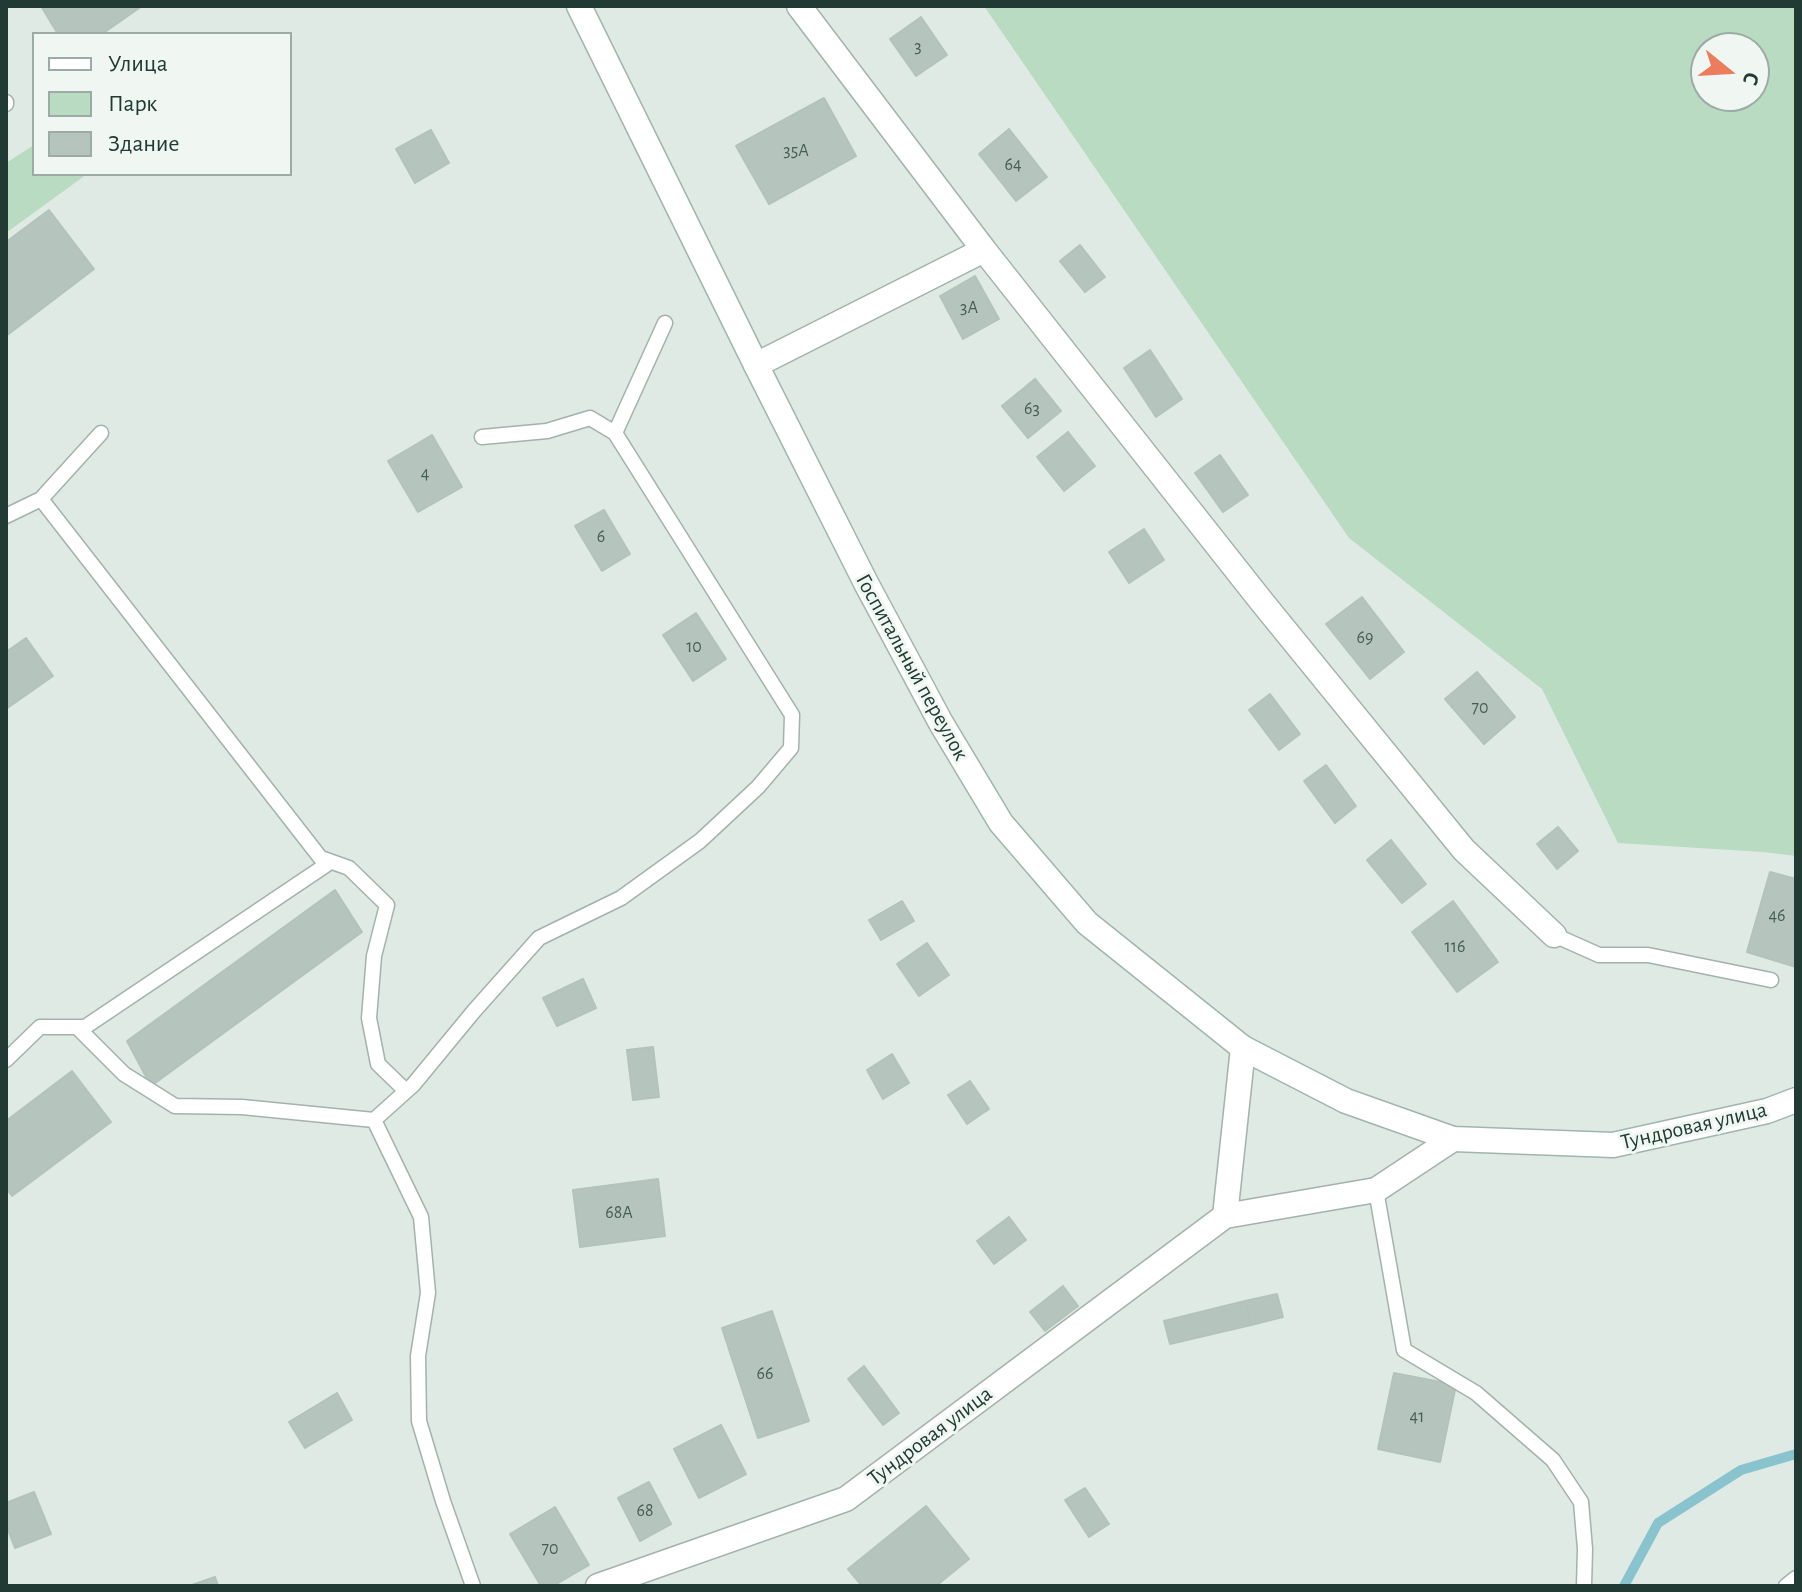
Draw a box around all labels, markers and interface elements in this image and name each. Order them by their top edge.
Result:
legend [32,32,292,176]
north arrow [1690,32,1770,112]
house number: 3 [914,36,922,58]
text: Улица [108,52,168,76]
text: С [1739,70,1763,88]
text: Парк [108,92,157,116]
text: Здание [108,132,179,156]
house number: 35А [783,140,809,162]
house number: 64 [1004,154,1022,176]
house number: 3А [960,297,978,319]
house number: 63 [1024,398,1040,420]
house number: 4 [421,463,429,485]
house number: 6 [597,526,605,548]
street label: Госпитальный переулок [850,569,974,765]
house number: 69 [1357,627,1373,649]
house number: 10 [686,636,702,658]
house number: 70 [1471,697,1489,719]
house number: 46 [1768,905,1786,927]
house number: 116 [1445,936,1465,958]
street label: Тундровая улица [1618,1096,1770,1156]
house number: 68А [605,1202,633,1224]
house number: 66 [757,1363,773,1385]
street label: Тундровая улица [863,1381,997,1491]
house number: 41 [1410,1406,1424,1428]
house number: 68 [637,1500,653,1522]
house number: 70 [541,1538,559,1560]

